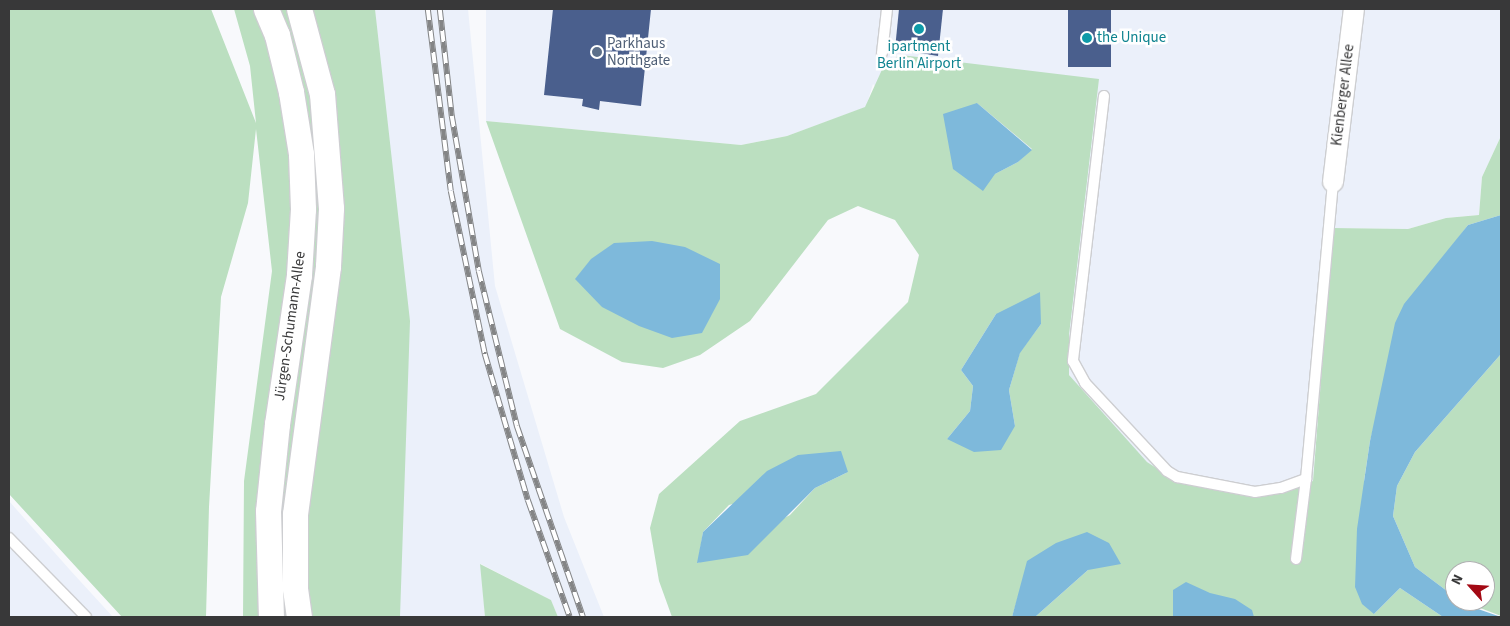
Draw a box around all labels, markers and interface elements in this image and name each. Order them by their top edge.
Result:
marker: ipartment Berlin Airport [913,23,925,35]
place label: the Unique [1097,29,1166,47]
marker: the Unique [1081,32,1093,44]
place label: Parkhaus Northgate [607,34,670,69]
place label: ipartment Berlin Airport [877,37,961,72]
street label: Kienberger Allee [1328,43,1358,147]
marker: Parkhaus Northgate [591,46,603,58]
street label: Jürgen-Schumann-Allee [271,250,309,402]
north arrow [1445,561,1495,611]
text: N [1446,571,1468,588]

